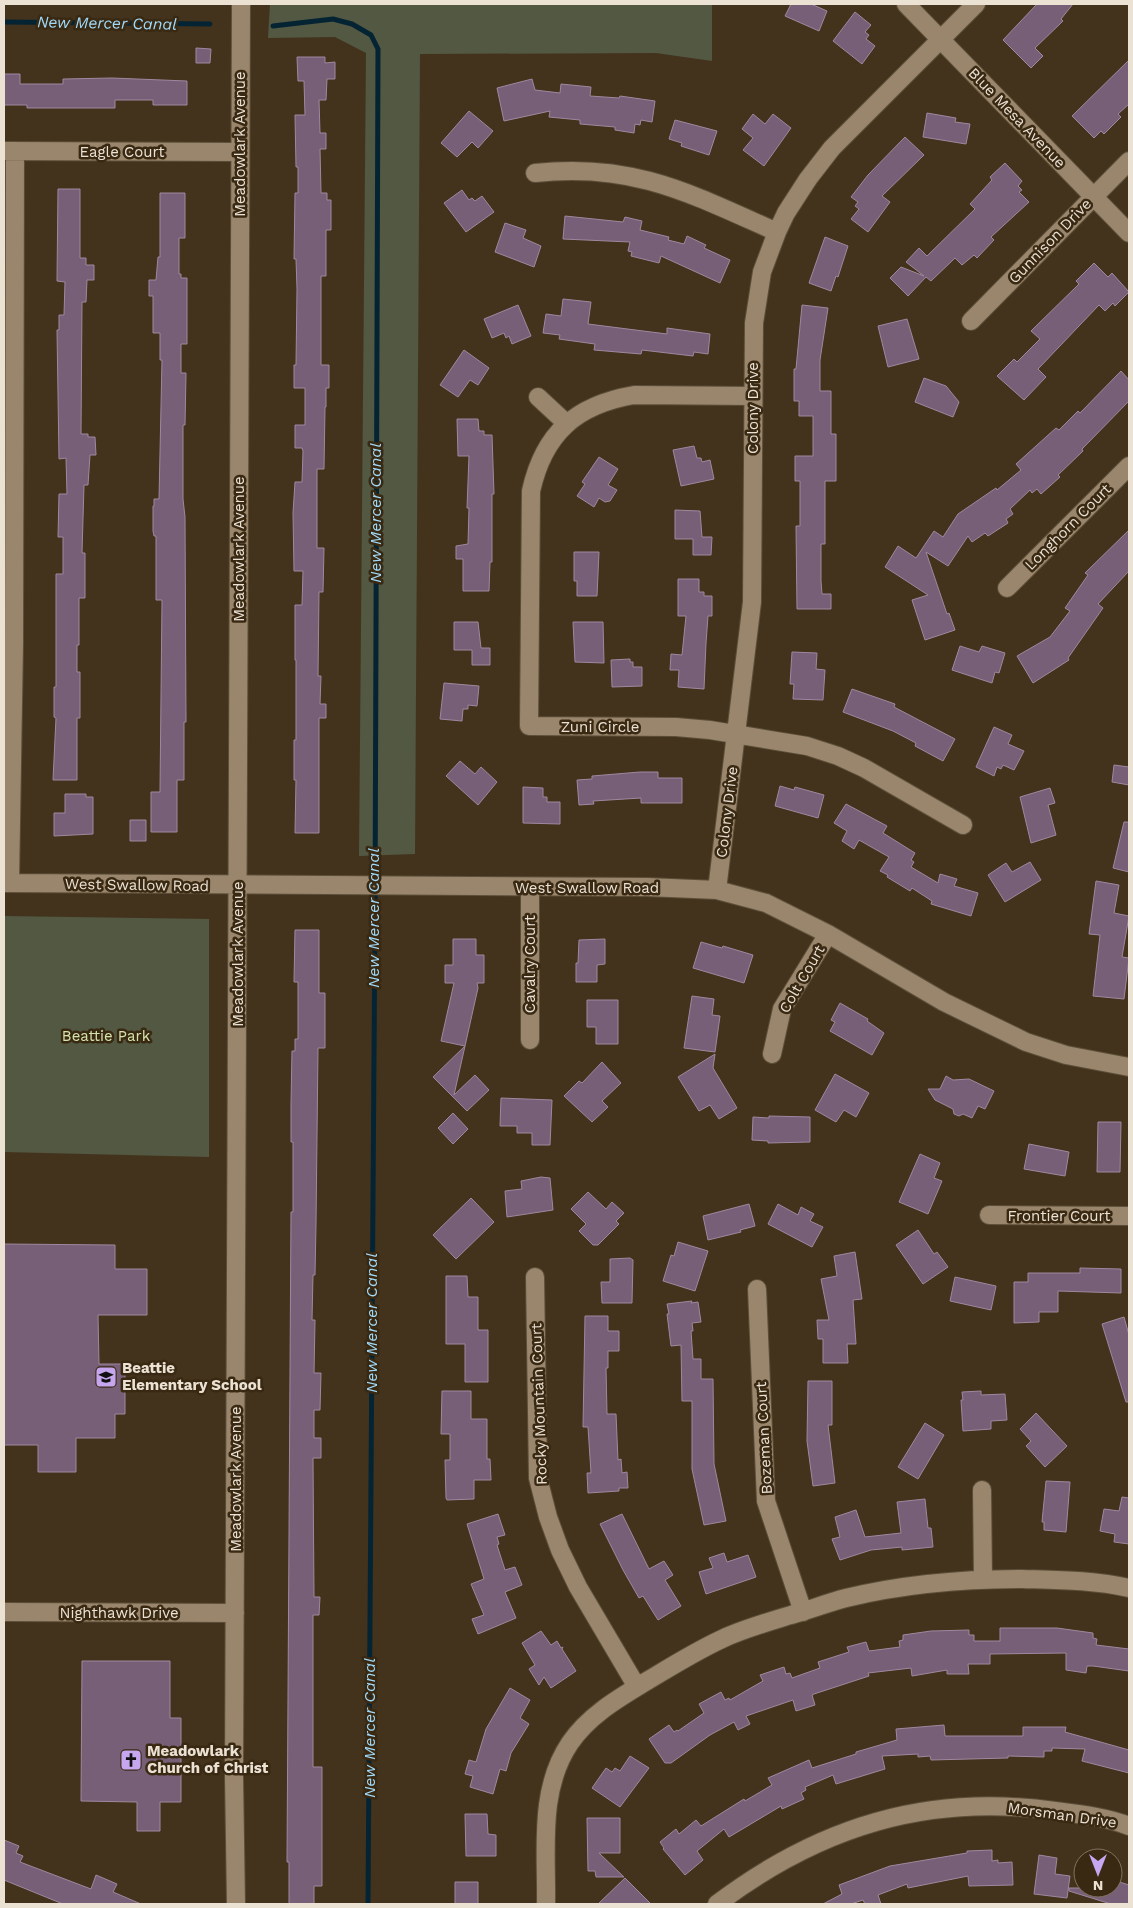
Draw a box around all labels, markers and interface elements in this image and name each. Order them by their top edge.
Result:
water label: New Mercer Canal [37,12,177,34]
street label: Blue Mesa Avenue [965,64,1069,172]
street label: Meadowlark Avenue [231,71,249,217]
street label: Eagle Court [80,143,165,161]
street label: Gunnison Drive [1005,195,1095,287]
street label: Colony Drive [744,362,762,454]
water label: New Mercer Canal [366,443,385,583]
street label: Meadowlark Avenue [230,476,248,622]
street label: Longhorn Court [1021,480,1115,574]
street label: Zuni Circle [561,718,639,736]
street label: Colony Drive [712,765,742,859]
water label: New Mercer Canal [364,848,383,988]
street label: West Swallow Road [65,875,209,895]
street label: West Swallow Road [515,879,659,897]
street label: Meadowlark Avenue [229,881,247,1027]
street label: Cavalry Court [521,914,539,1013]
street label: Colt Court [775,941,829,1016]
park label: Beattie Park [62,1027,151,1045]
street label: Frontier Court [1008,1207,1111,1225]
water label: New Mercer Canal [362,1253,381,1393]
street label: Rocky Mountain Court [527,1322,551,1485]
place label: Beattie Elementary School [122,1359,262,1394]
school or university icon: Beattie Elementary School [94,1365,118,1389]
street label: Bozeman Court [752,1380,776,1495]
street label: Meadowlark Avenue [227,1406,245,1552]
street label: Nighthawk Drive [59,1604,179,1622]
water label: New Mercer Canal [360,1658,379,1798]
place label: Meadowlark Church of Christ [147,1742,269,1777]
church icon: Meadowlark Church of Christ [119,1748,143,1772]
street label: Morsman Drive [1006,1798,1118,1832]
north arrow [1073,1848,1123,1898]
text: N [1093,1878,1103,1894]

